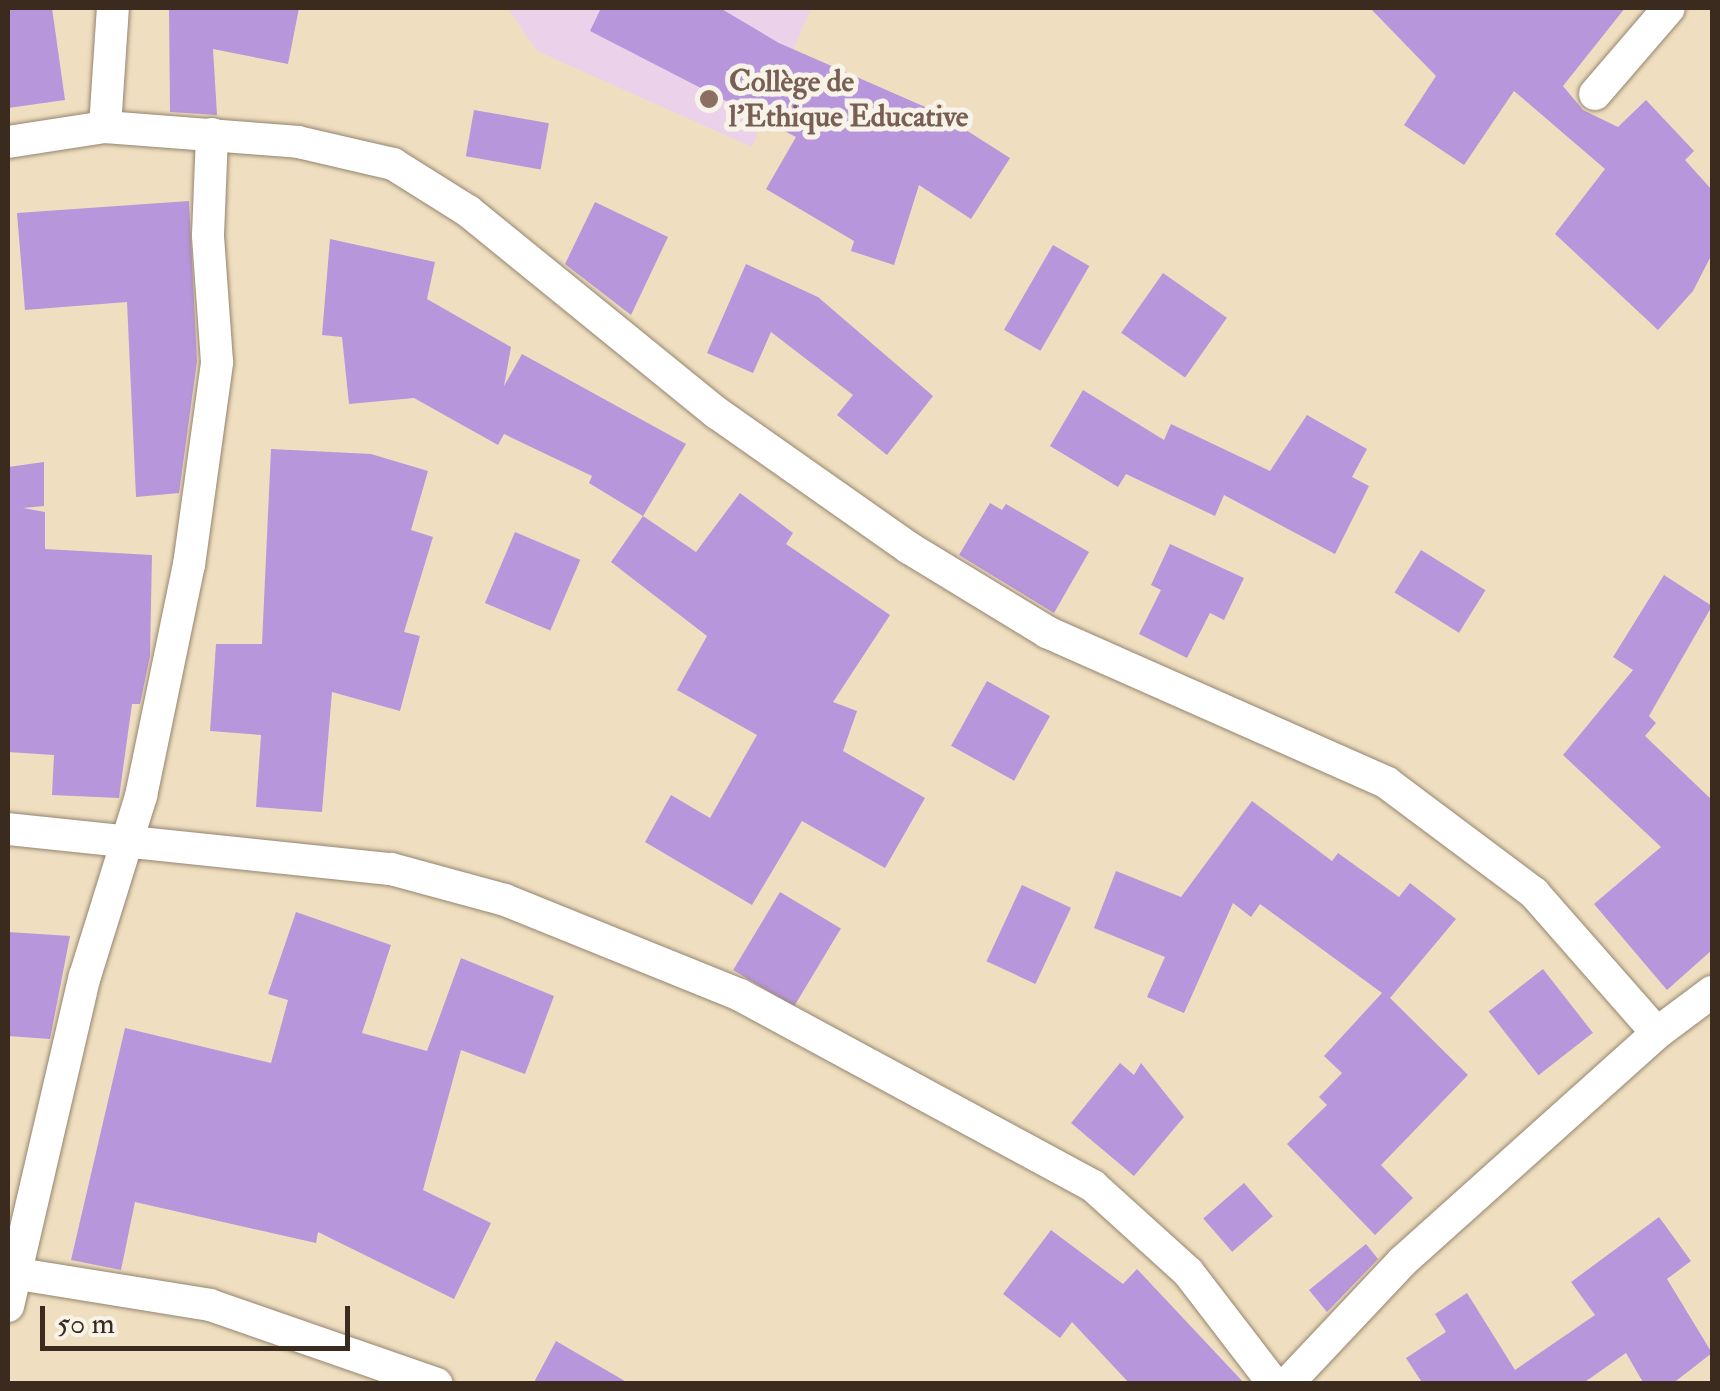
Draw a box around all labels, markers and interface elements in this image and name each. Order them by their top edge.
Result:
place label: Collège de l'Ethique Educative [729,64,968,134]
marker: Collège de l'Ethique Educative [698,88,720,110]
scale bar [45,1286,355,1348]
text: 50 m [57,1305,115,1342]

